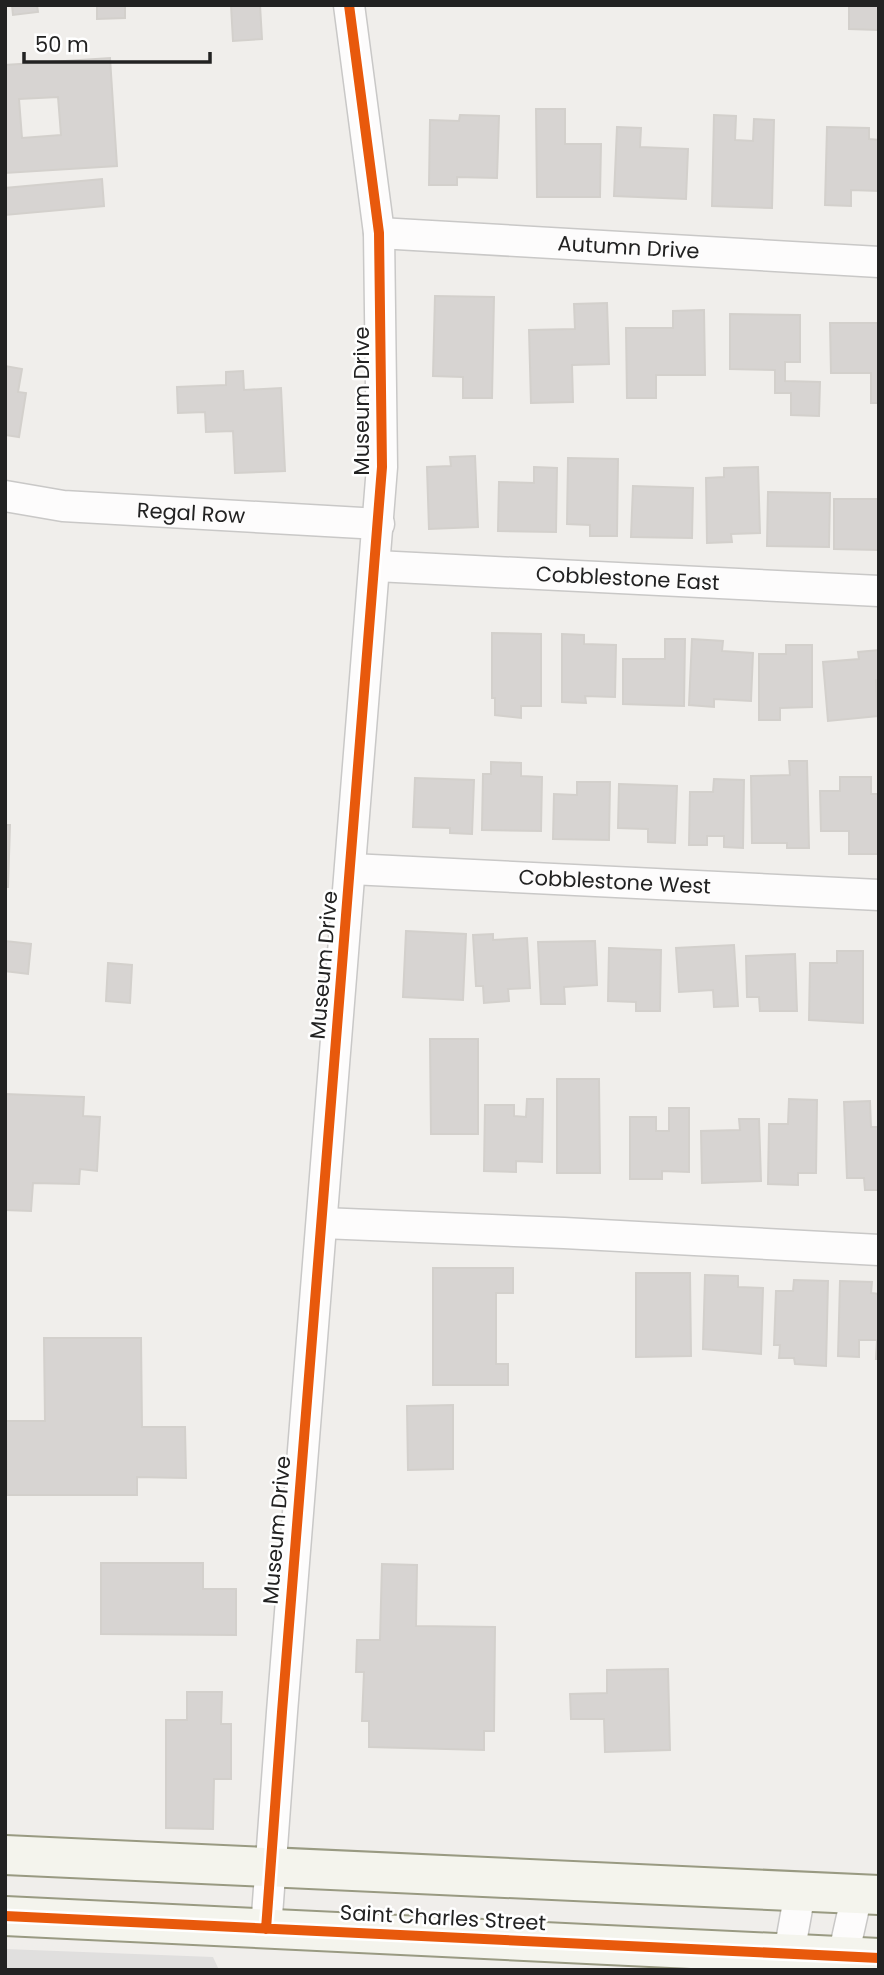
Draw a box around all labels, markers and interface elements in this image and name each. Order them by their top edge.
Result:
scale bar [24,21,210,65]
text: 50 m [35,30,89,59]
street label: Autumn Drive [557,228,700,266]
street label: Museum Drive [347,327,376,475]
street label: Regal Row [136,495,246,530]
street label: Cobblestone East [535,559,720,597]
street label: Cobblestone West [518,862,712,901]
street label: Museum Drive [303,890,344,1040]
street label: Museum Drive [256,1455,297,1605]
street label: Saint Charles Street [339,1898,547,1937]

